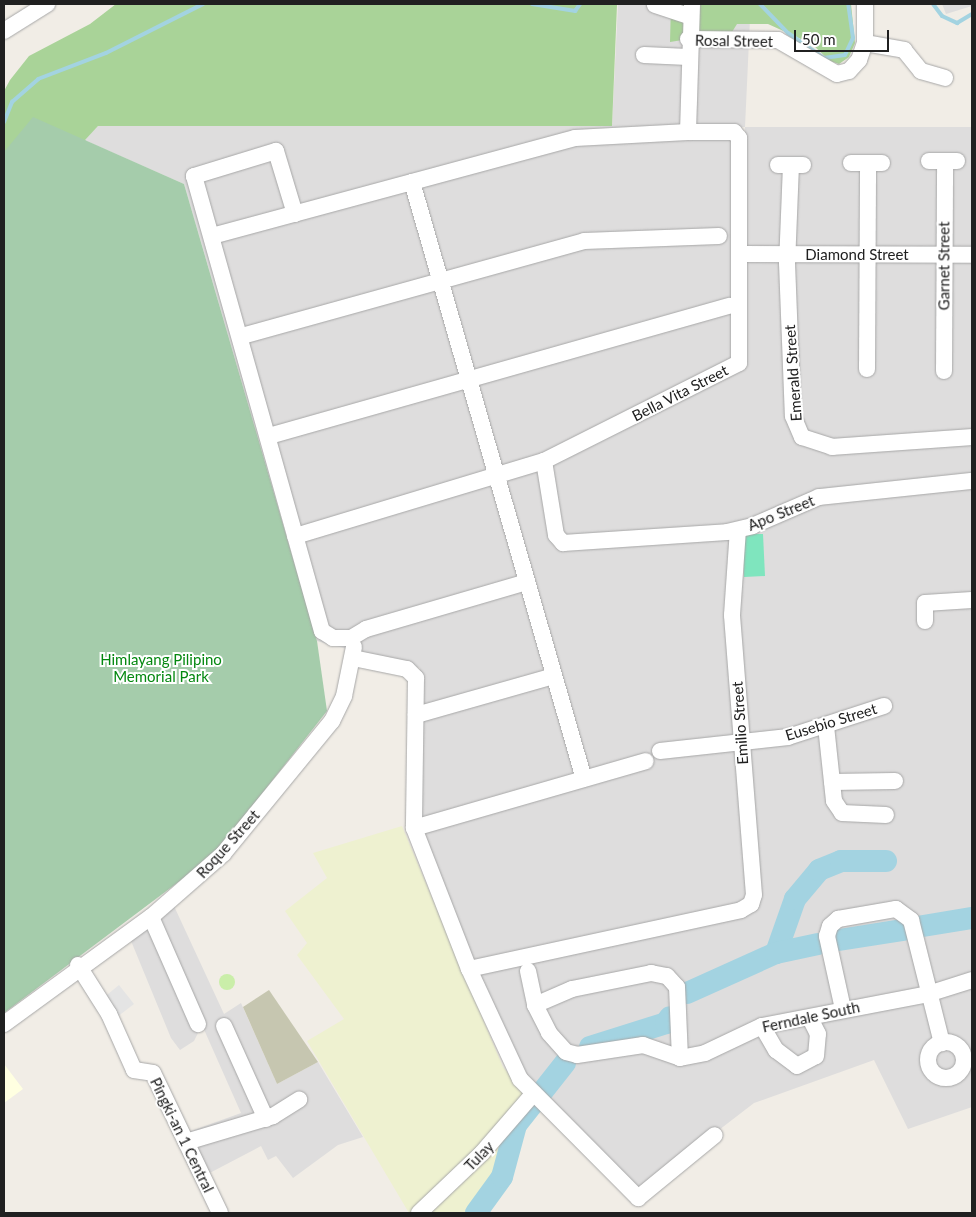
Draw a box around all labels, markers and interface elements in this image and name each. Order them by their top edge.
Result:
scale bar [796,20,891,52]
text: 50 m [802,30,836,48]
street label: Rosal Street [695,31,773,51]
street label: Garnet Street [935,222,953,310]
street label: Diamond Street [805,246,909,264]
street label: Emerald Street [781,324,805,422]
street label: Bella Vita Street [629,361,731,425]
street label: Apo Street [745,491,817,535]
park label: Himlayang Pilipino Memorial Park [100,650,222,685]
street label: Emilio Street [728,681,752,765]
street label: Eusebio Street [783,700,879,744]
street label: Roque Street [193,806,263,882]
street label: Ferndale South [760,998,862,1036]
street label: Pingki-an 1 Central [146,1075,218,1195]
street label: Tulay [461,1137,497,1175]

